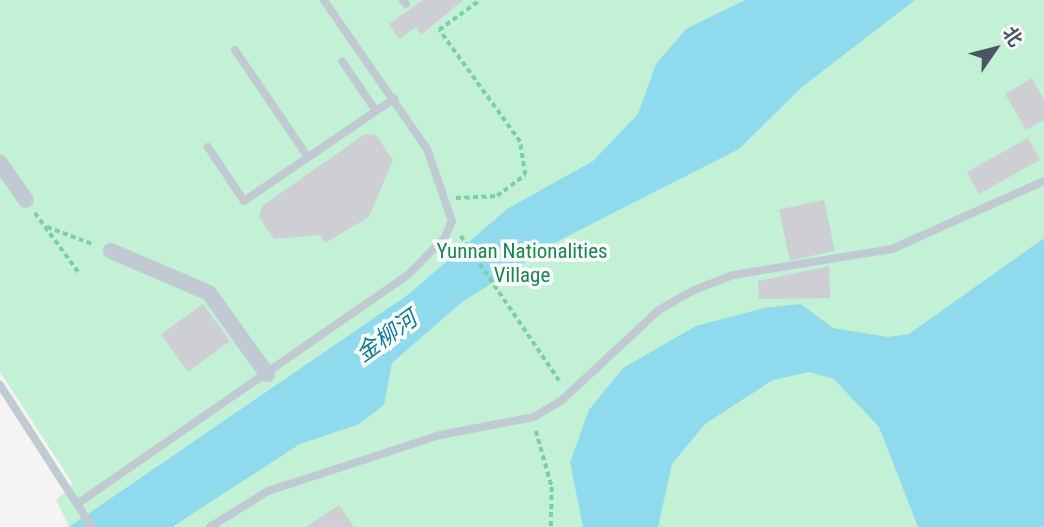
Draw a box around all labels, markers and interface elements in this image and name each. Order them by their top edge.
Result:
north arrow [960,14,1030,84]
text: 北 [998,22,1027,51]
park label: Yunnan Nationalities Village [436,238,608,288]
water label: 金柳河 [351,306,423,368]

